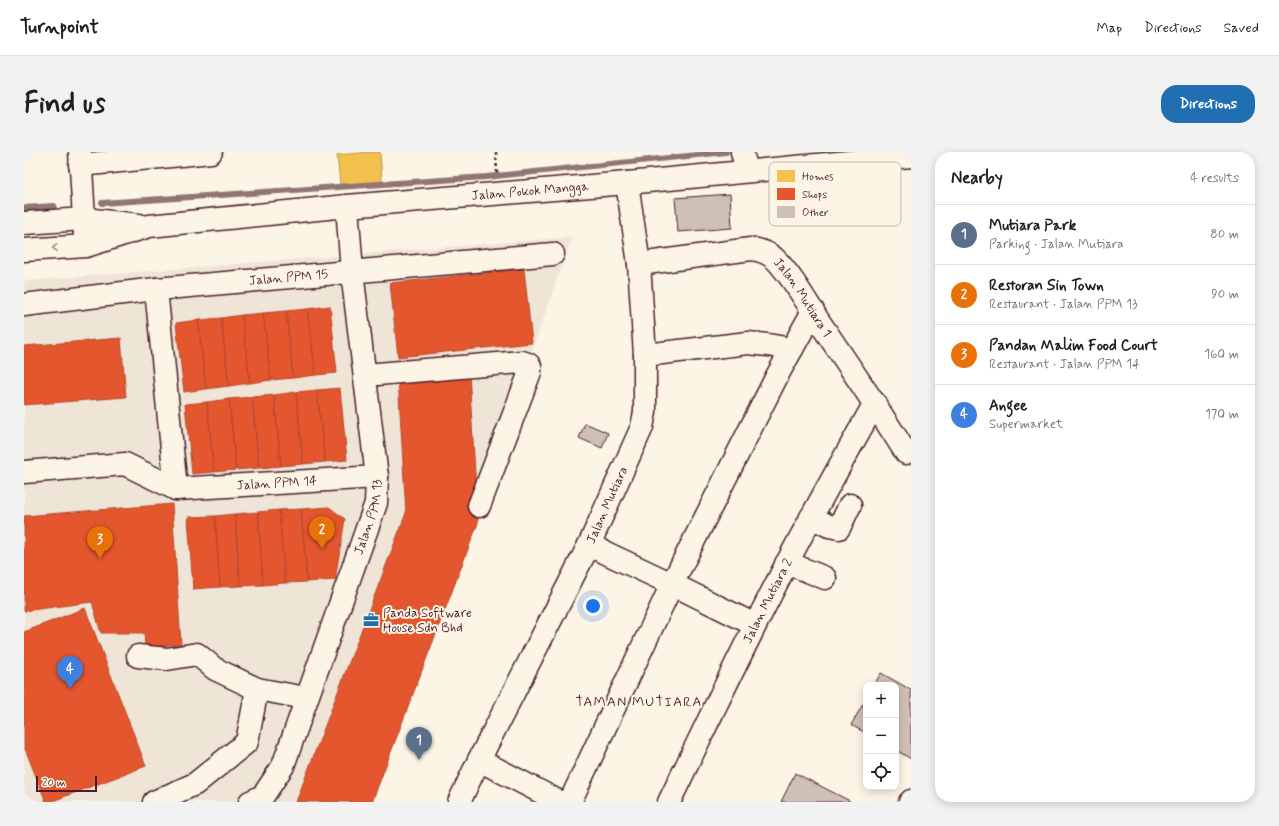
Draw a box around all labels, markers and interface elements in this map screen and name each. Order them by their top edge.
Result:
text: Turnpoint [20,15,99,40]
text: Map [1096,19,1122,37]
text: Directions [1144,19,1202,37]
text: Saved [1224,19,1259,37]
button: Directions [1161,85,1255,123]
text: Find us [24,86,105,123]
legend [769,162,901,226]
text: Nearby [951,167,1003,189]
text: Homes [802,170,834,184]
text: 4 results [1190,170,1239,187]
street label: Jalan Pokok Mangga [471,178,590,204]
text: Shops [802,188,827,202]
text: Other [802,206,829,220]
text: Mutiara Park [989,216,1076,236]
text: 1 [961,226,967,243]
text: 80 m [1210,226,1239,243]
text: Parking · Jalan Mutiara [989,236,1124,253]
one-way arrow [52,244,58,253]
street label: Jalan Mutiara 1 [770,254,836,340]
street label: Jalan PPM 15 [248,265,329,289]
text: Restoran Sin Town [989,276,1104,296]
text: 2 [961,286,967,303]
text: 90 m [1211,286,1239,303]
text: Restaurant · Jalan PPM 13 [989,296,1137,313]
text: Pandan Malim Food Court [989,336,1158,356]
text: 3 [961,346,967,363]
text: 160 m [1204,346,1239,363]
text: Restaurant · Jalan PPM 14 [989,356,1140,373]
text: Angee [989,396,1027,416]
text: 4 [960,406,968,423]
text: 170 m [1205,406,1239,423]
text: Supermarket [989,416,1063,433]
street label: Jalan Mutiara [582,463,632,546]
street label: Jalan PPM 14 [236,472,317,494]
street label: Jalan PPM 13 [350,478,385,557]
pin: 2 [309,516,335,549]
pin: 3 [87,526,113,559]
street label: Jalan Mutiara 2 [739,555,797,646]
your location [583,596,603,616]
place label: Panda Software House Sdn Bhd [383,605,472,637]
office icon: Panda Software House Sdn Bhd [362,611,380,629]
pin: 4 [57,656,83,689]
map controls [863,682,899,790]
button: + [863,682,899,718]
district label: TAMAN MUTIARA [576,693,702,711]
button: − [863,718,899,754]
pin: 1 [406,727,432,760]
button: locate [863,754,899,790]
scale bar [36,774,97,793]
text: 20 m [42,776,65,790]

